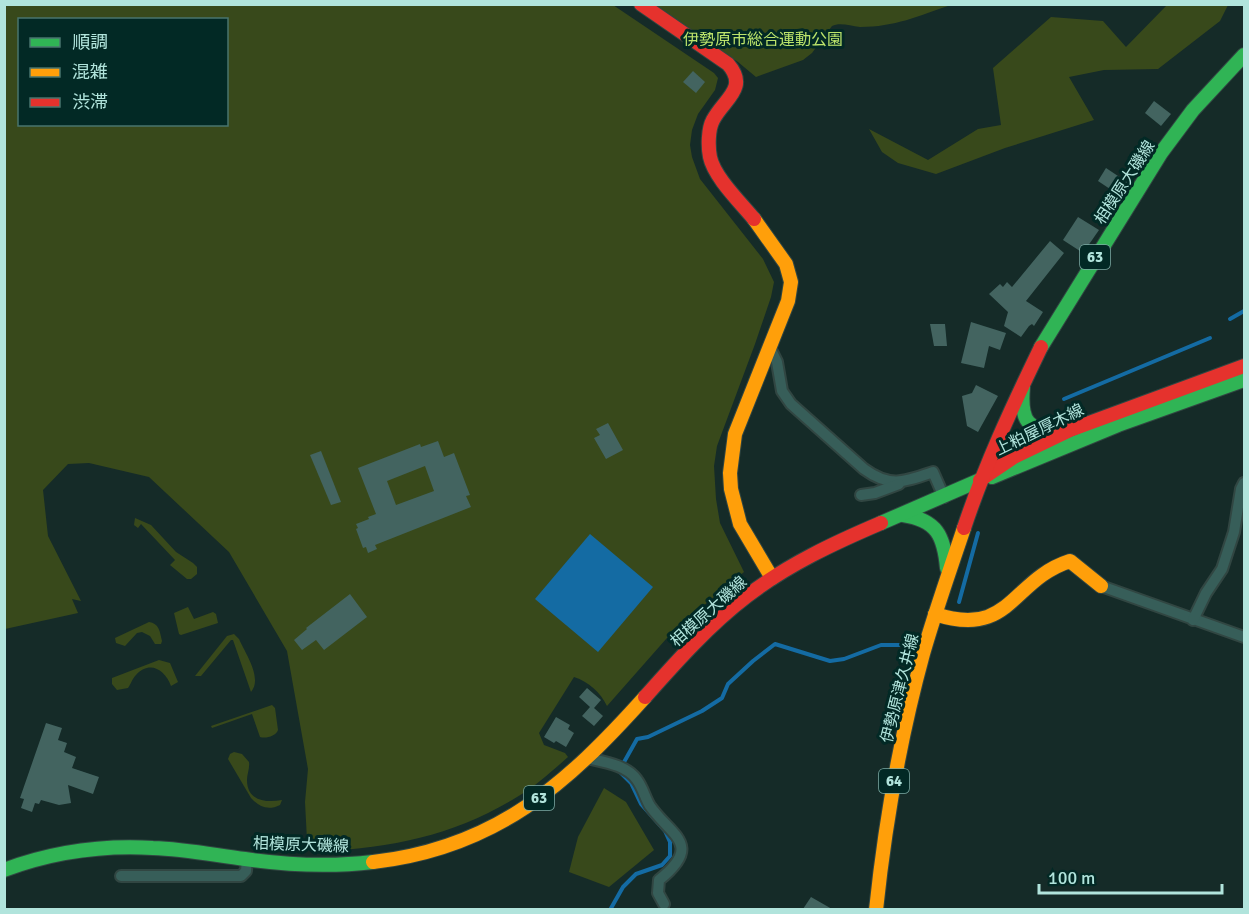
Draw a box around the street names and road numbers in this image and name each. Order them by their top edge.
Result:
street label: 相模原大磯線 [1090,137,1159,228]
road number: 63 [1080,245,1110,269]
street label: 上粕屋厚木線 [992,400,1087,460]
street label: 相模原大磯線 [666,572,751,651]
street label: 伊勢原津久井線 [877,631,923,745]
road number: 64 [879,769,909,793]
road number: 63 [524,786,554,810]
street label: 相模原大磯線 [253,833,349,857]

